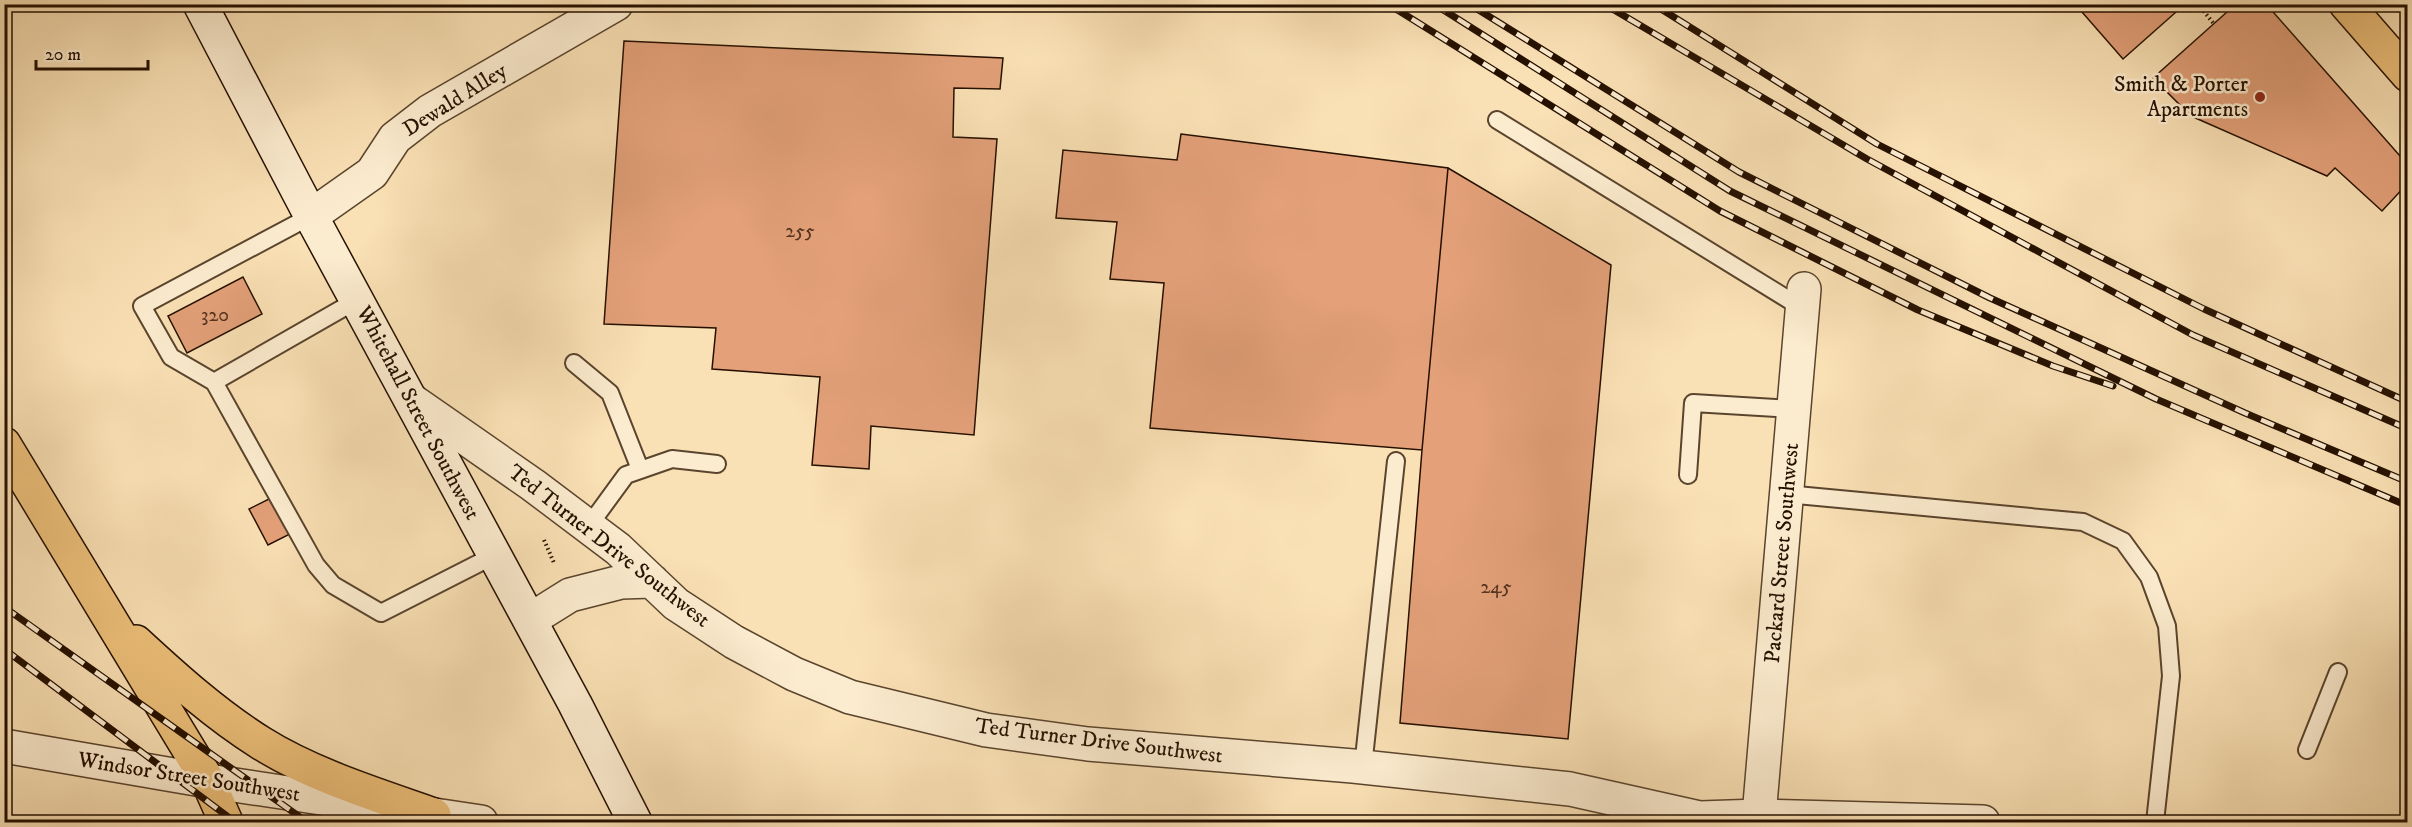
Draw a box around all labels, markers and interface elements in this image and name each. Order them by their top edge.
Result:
scale bar [36,33,148,71]
text: 20 m [45,44,81,66]
street label: Dewald Alley [398,57,513,143]
place label: Smith & Porter Apartments [2114,71,2249,123]
marker: Smith & Porter Apartments [2253,90,2267,104]
house number: 255 [785,219,815,244]
street label: Whitehall Street Southwest [350,301,486,525]
house number: 320 [201,303,229,328]
street label: Packard Street Southwest [1759,442,1805,664]
street label: Ted Turner Drive Southwest [503,459,715,633]
house number: 245 [1480,575,1512,600]
street label: Ted Turner Drive Southwest [974,712,1224,770]
street label: Windsor Street Southwest [75,746,302,808]

